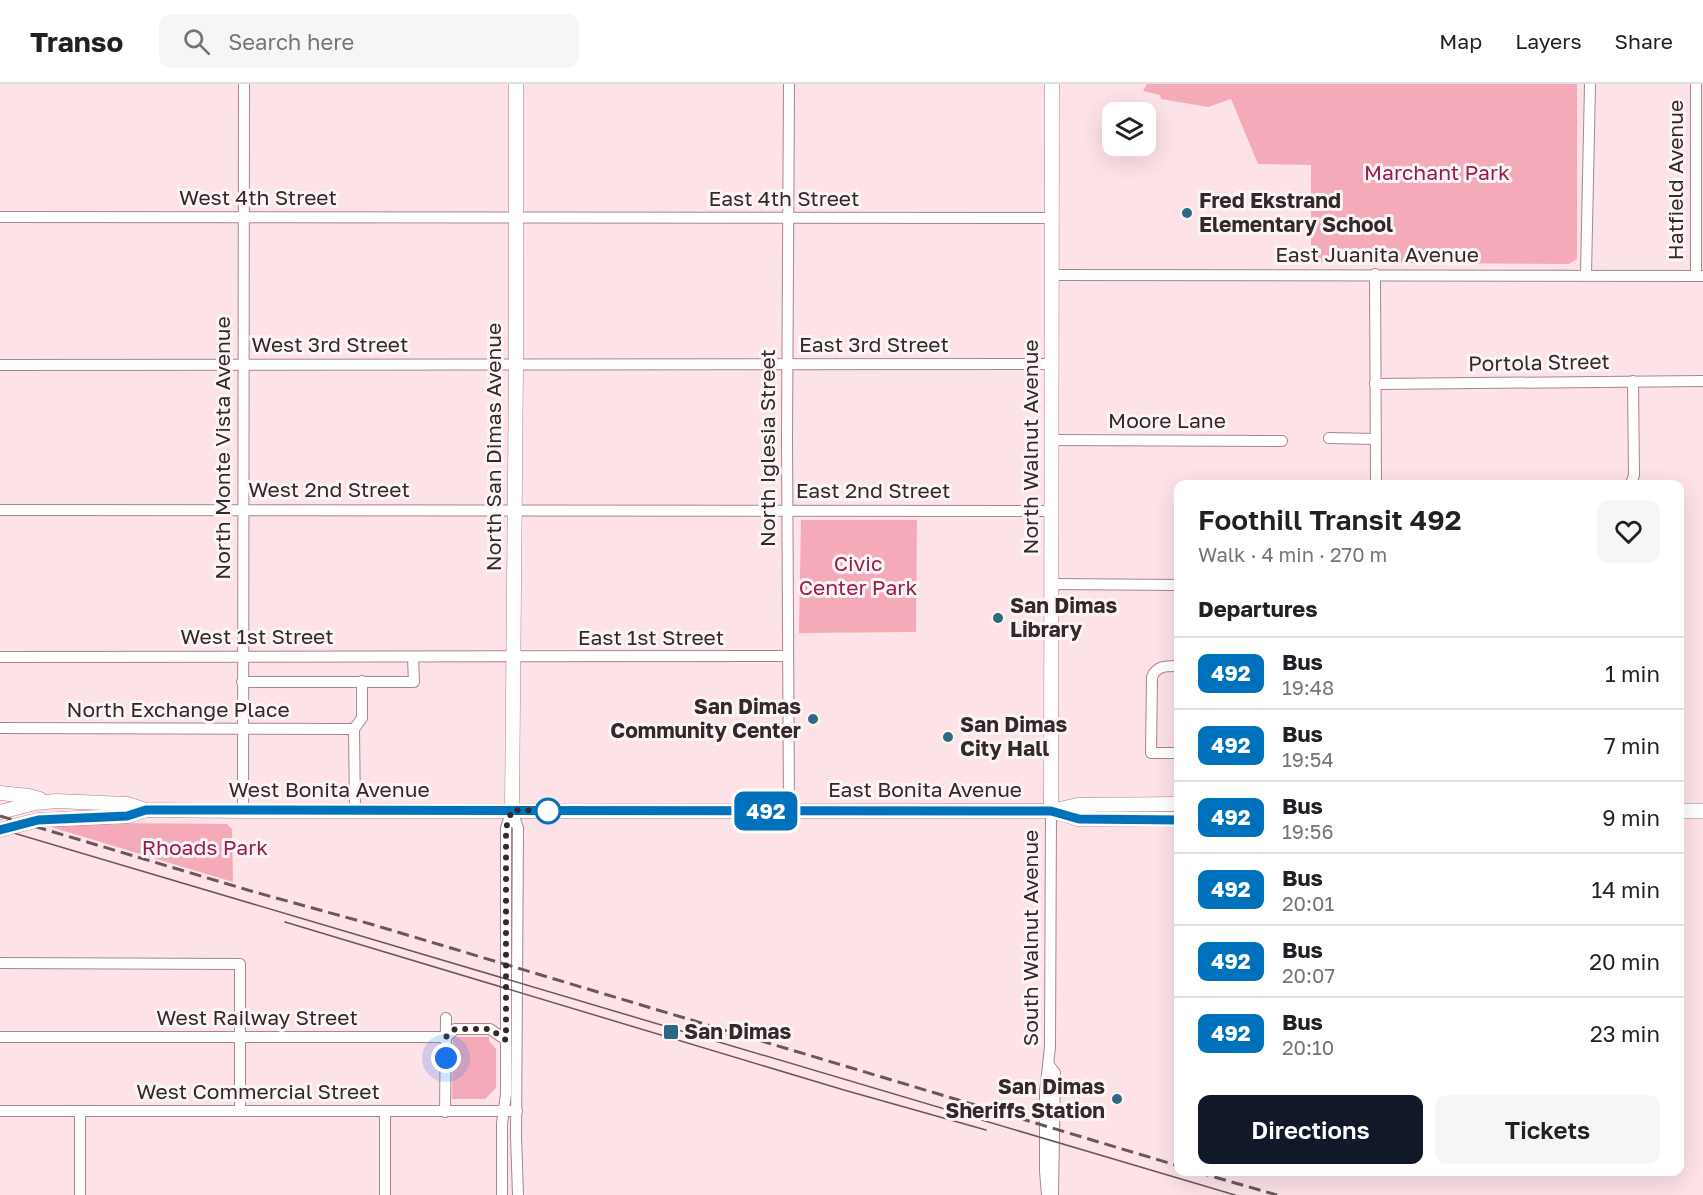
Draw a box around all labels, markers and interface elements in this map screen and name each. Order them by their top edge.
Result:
search box [159,14,579,68]
text: Transo [30,25,123,58]
icon: search [180,25,213,58]
text: Search here [228,28,354,55]
text: Map [1439,28,1482,54]
text: Layers [1515,28,1582,54]
text: Share [1615,28,1673,54]
street label: Hatfield Avenue [1662,100,1688,260]
map controls [1102,102,1156,156]
button: layers [1102,102,1156,156]
park label: Marchant Park [1364,159,1510,185]
street label: West 4th Street [179,184,337,210]
street label: East 4th Street [709,185,859,211]
place label: Fred Ekstrand Elementary School [1199,187,1393,237]
marker: Fred Ekstrand Elementary School [1180,206,1194,220]
street label: East Juanita Avenue [1275,241,1479,267]
street label: North Monte Vista Avenue [209,316,235,580]
street label: North San Dimas Avenue [480,323,506,571]
street label: West 3rd Street [252,331,408,357]
street label: East 3rd Street [799,331,949,357]
street label: North Walnut Avenue [1017,339,1043,555]
street label: Portola Street [1468,348,1610,376]
street label: North Iglesia Street [754,349,780,547]
street label: Moore Lane [1108,407,1226,433]
street label: West 2nd Street [248,476,410,502]
street label: East 2nd Street [796,477,950,503]
button: heart [1597,500,1660,563]
text: Foothill Transit 492 [1198,503,1462,536]
text: Walk · 4 min · 270 m [1198,542,1387,566]
park label: Civic Center Park [799,550,917,600]
place label: San Dimas Library [1010,592,1118,642]
text: Departures [1198,595,1317,622]
marker: San Dimas Library [991,611,1005,625]
street label: West 1st Street [180,623,334,649]
street label: East 1st Street [578,624,724,650]
text: Bus [1282,648,1323,675]
text: 492 [1211,660,1251,686]
text: 1 min [1605,660,1660,687]
text: 19:48 [1282,675,1334,699]
place label: San Dimas Community Center [610,693,801,743]
street label: North Exchange Place [66,696,290,722]
place label: San Dimas City Hall [960,711,1068,761]
marker: San Dimas Community Center [806,712,820,726]
text: Bus [1282,720,1323,747]
marker: San Dimas City Hall [941,730,955,744]
text: 492 [1211,732,1251,758]
text: 7 min [1604,732,1660,759]
text: 19:54 [1282,747,1334,771]
street label: West Bonita Avenue [228,776,430,802]
street label: East Bonita Avenue [828,776,1022,802]
line badge: 492 [732,792,801,830]
text: Bus [1282,792,1323,819]
unlabelled marker [535,798,561,824]
text: 492 [746,798,786,824]
text: 492 [1211,804,1251,830]
text: 9 min [1602,804,1660,831]
text: 19:56 [1282,819,1334,843]
street label: South Walnut Avenue [1017,830,1043,1046]
park label: Rhoads Park [142,834,268,860]
text: Bus [1282,864,1323,891]
text: 492 [1211,876,1251,902]
text: 14 min [1592,876,1660,903]
text: 20:01 [1282,891,1334,915]
text: Bus [1282,936,1323,963]
text: 492 [1211,948,1251,974]
text: 20 min [1589,948,1660,975]
text: 20:07 [1282,963,1335,987]
street label: West Railway Street [156,1004,358,1030]
text: Bus [1282,1008,1323,1035]
place label: San Dimas [684,1018,792,1044]
text: 492 [1211,1020,1251,1046]
text: 23 min [1590,1020,1660,1047]
marker: San Dimas [662,1023,680,1041]
text: 20:10 [1282,1035,1334,1059]
your location [431,1043,461,1073]
place label: San Dimas Sheriffs Station [945,1073,1105,1123]
street label: West Commercial Street [136,1078,380,1104]
marker: San Dimas Sheriffs Station [1110,1092,1124,1106]
button: Directions [1198,1095,1423,1164]
button: Tickets [1435,1095,1660,1164]

